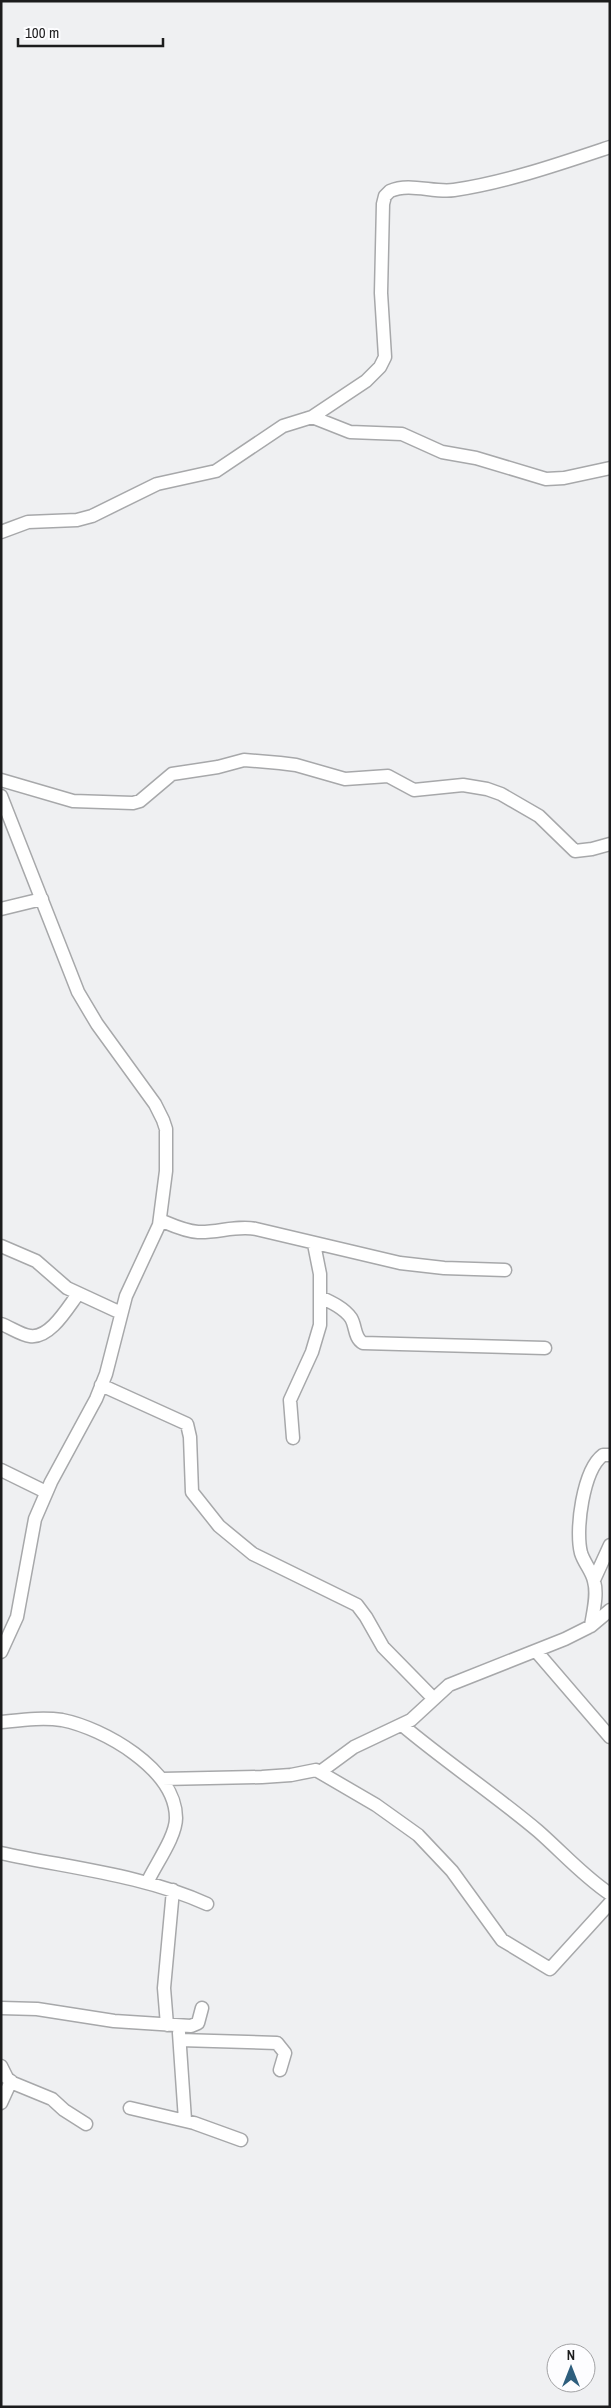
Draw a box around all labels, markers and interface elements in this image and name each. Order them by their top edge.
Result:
scale bar [18,15,162,47]
text: 100 m [25,22,59,43]
north arrow [546,2343,596,2393]
text: N [567,2346,575,2364]

